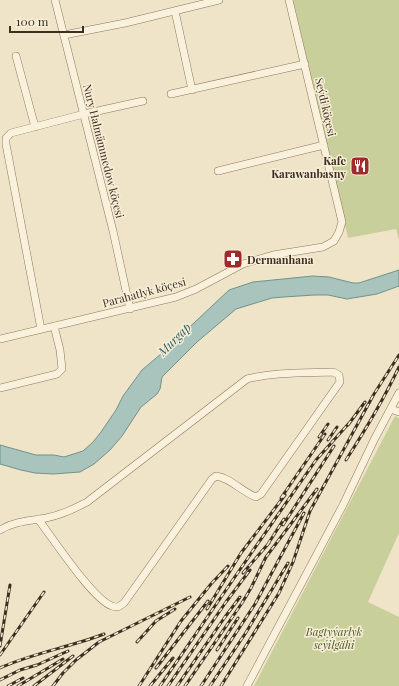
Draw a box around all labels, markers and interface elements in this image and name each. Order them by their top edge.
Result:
scale bar [10,8,83,34]
text: 100 m [16,13,49,29]
street label: Seýdi köçesi [312,76,340,138]
street label: Nury Halmämmedow köçesi [80,82,128,220]
place label: Kafe Karawanbasny [271,153,346,181]
restaurant icon: Kafe Karawanbasny [349,155,371,177]
pharmacy icon: Dermanhana [222,248,244,270]
place label: Dermanhana [247,252,314,267]
street label: Parahatlyk köçesi [101,274,187,310]
water label: Murgap [153,319,194,360]
park label: Bagtyýarlyk seýilgähi [305,624,363,652]

